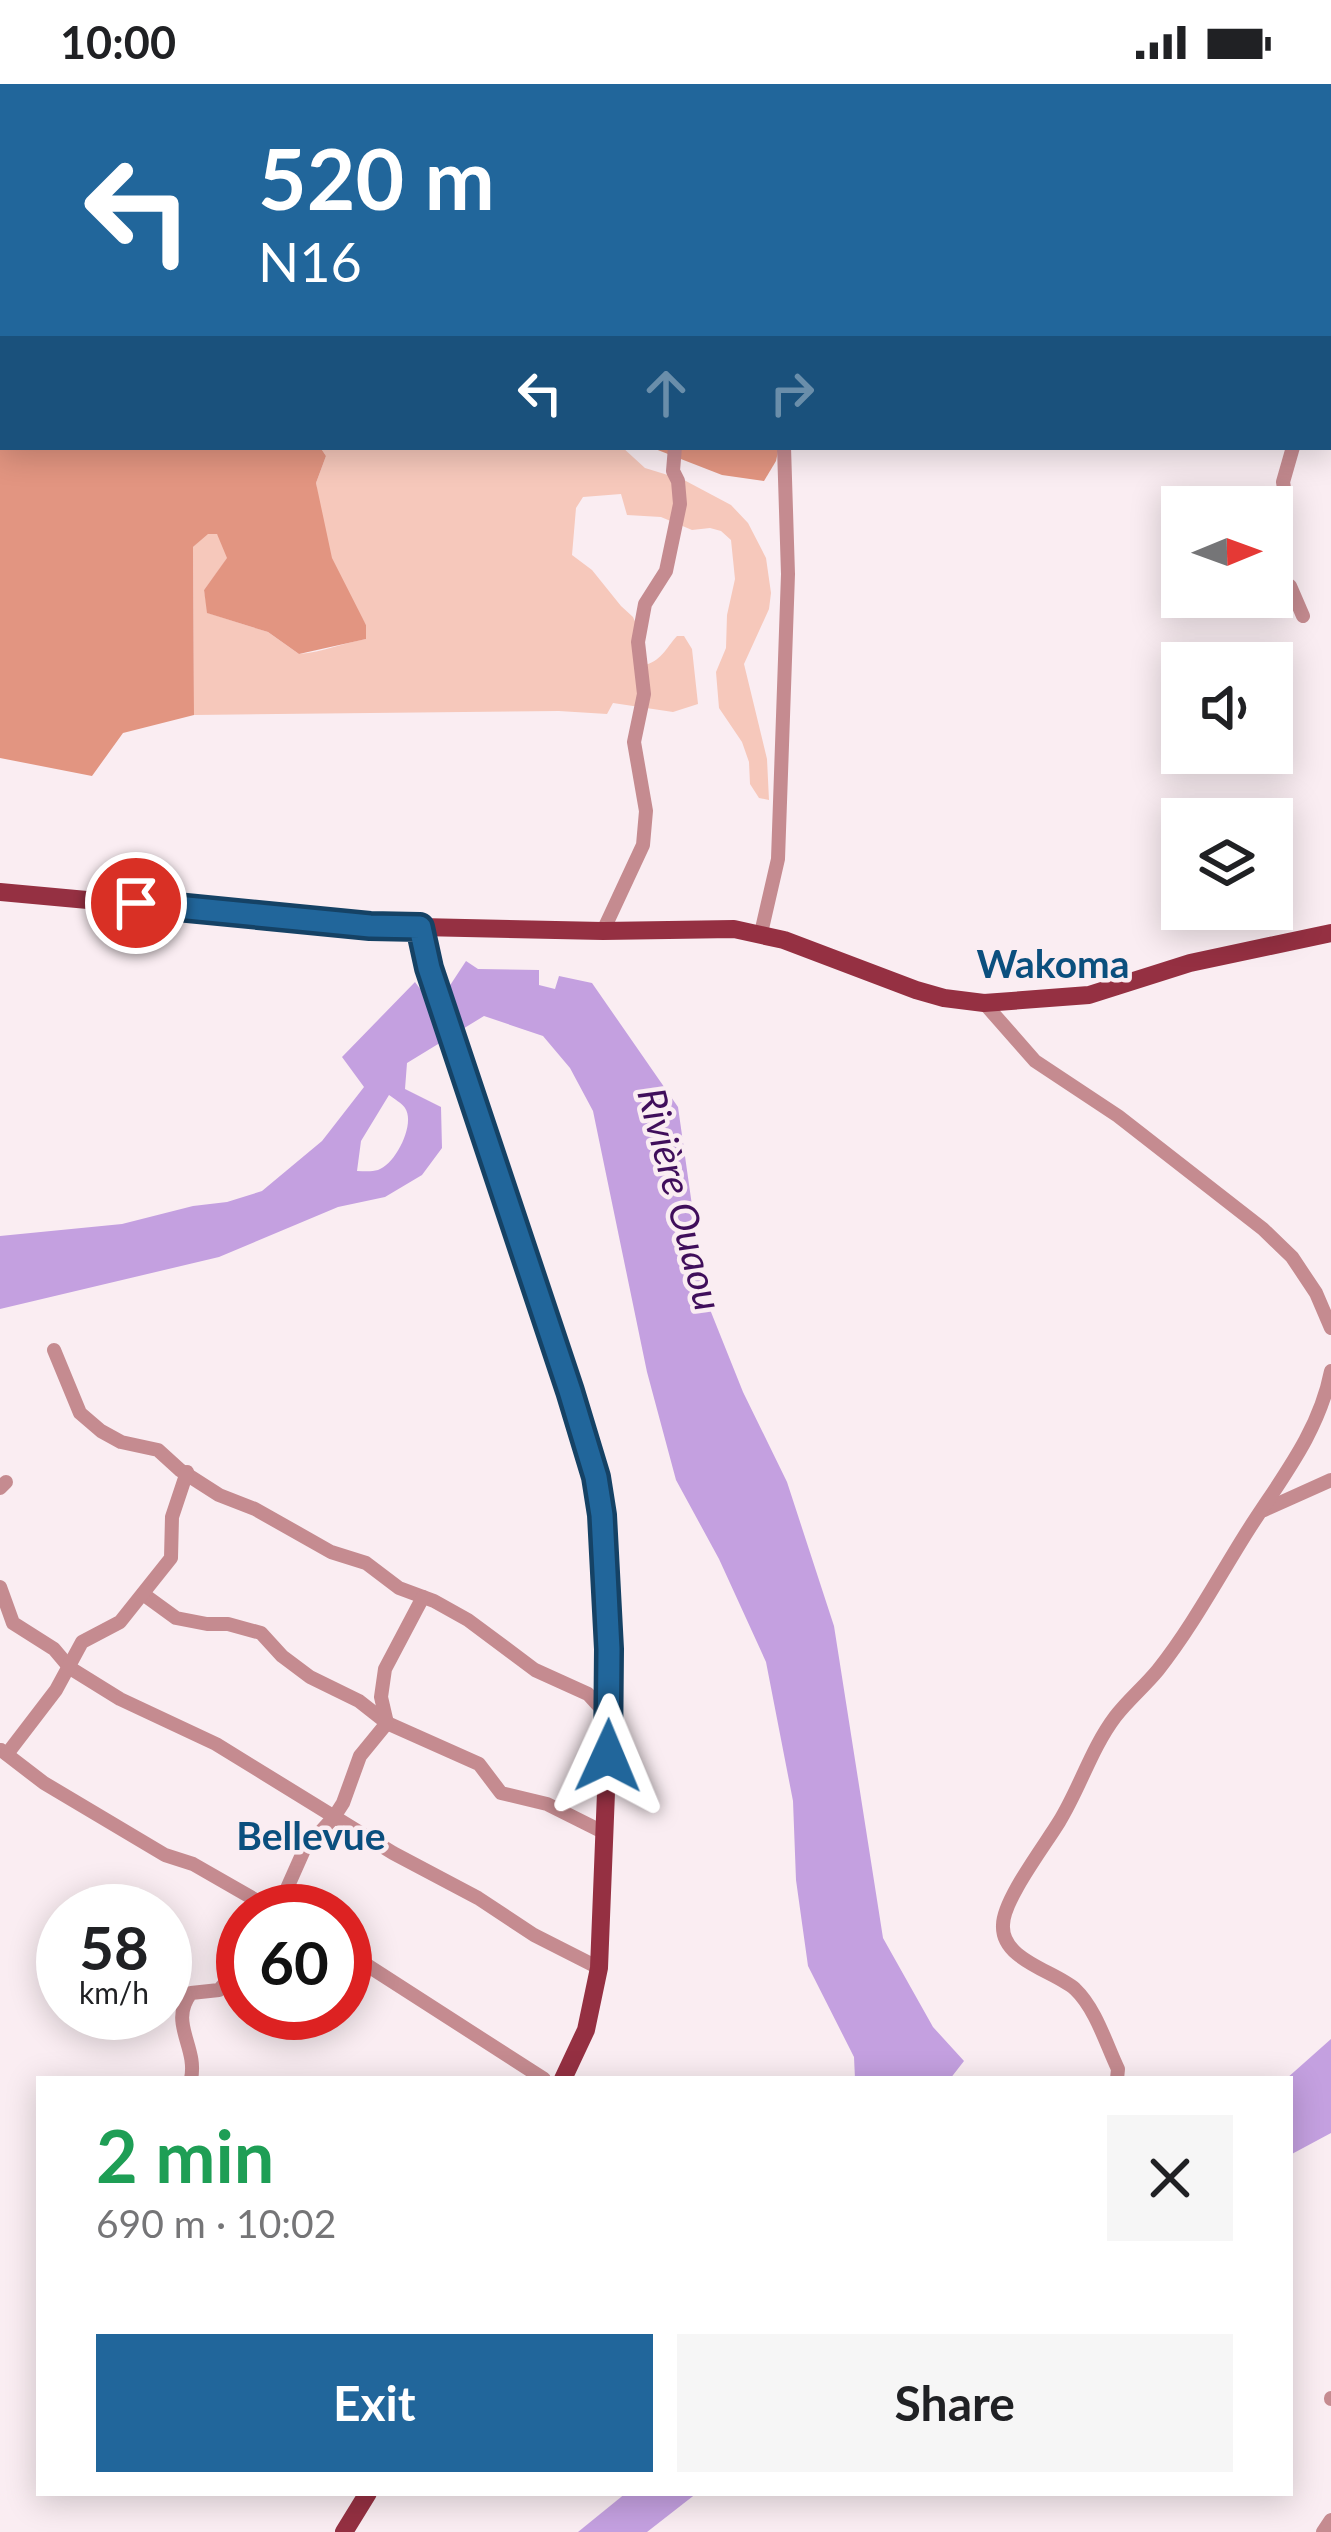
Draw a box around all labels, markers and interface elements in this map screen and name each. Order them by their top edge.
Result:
text: 10:00 [60,15,176,69]
text: 520 m [258,127,495,228]
icon: left [60,132,216,288]
text: N16 [258,229,362,294]
icon: left [507,360,573,426]
icon: ahead [633,360,699,426]
icon: right [759,360,825,426]
north arrow [1161,486,1293,618]
map controls [1161,486,1293,930]
button: sound [1161,642,1293,774]
button: layers [1161,798,1293,930]
pin [85,852,187,954]
icon: arrive [103,870,169,936]
district label: Wakoma [976,940,1130,986]
water label: Rivière Ouaou [629,1083,733,1315]
position arrow [545,1693,671,1819]
district label: Bellevue [236,1812,386,1858]
speed limit sign: 60 [216,1884,372,2040]
text: 58 [79,1911,149,1983]
text: km/h [79,1974,149,2010]
text: 2 min [96,2112,274,2198]
button: close [1107,2115,1233,2241]
text: 690 m · 10:02 [96,2200,336,2246]
button: Exit [96,2334,653,2472]
button: Share [677,2334,1233,2472]

